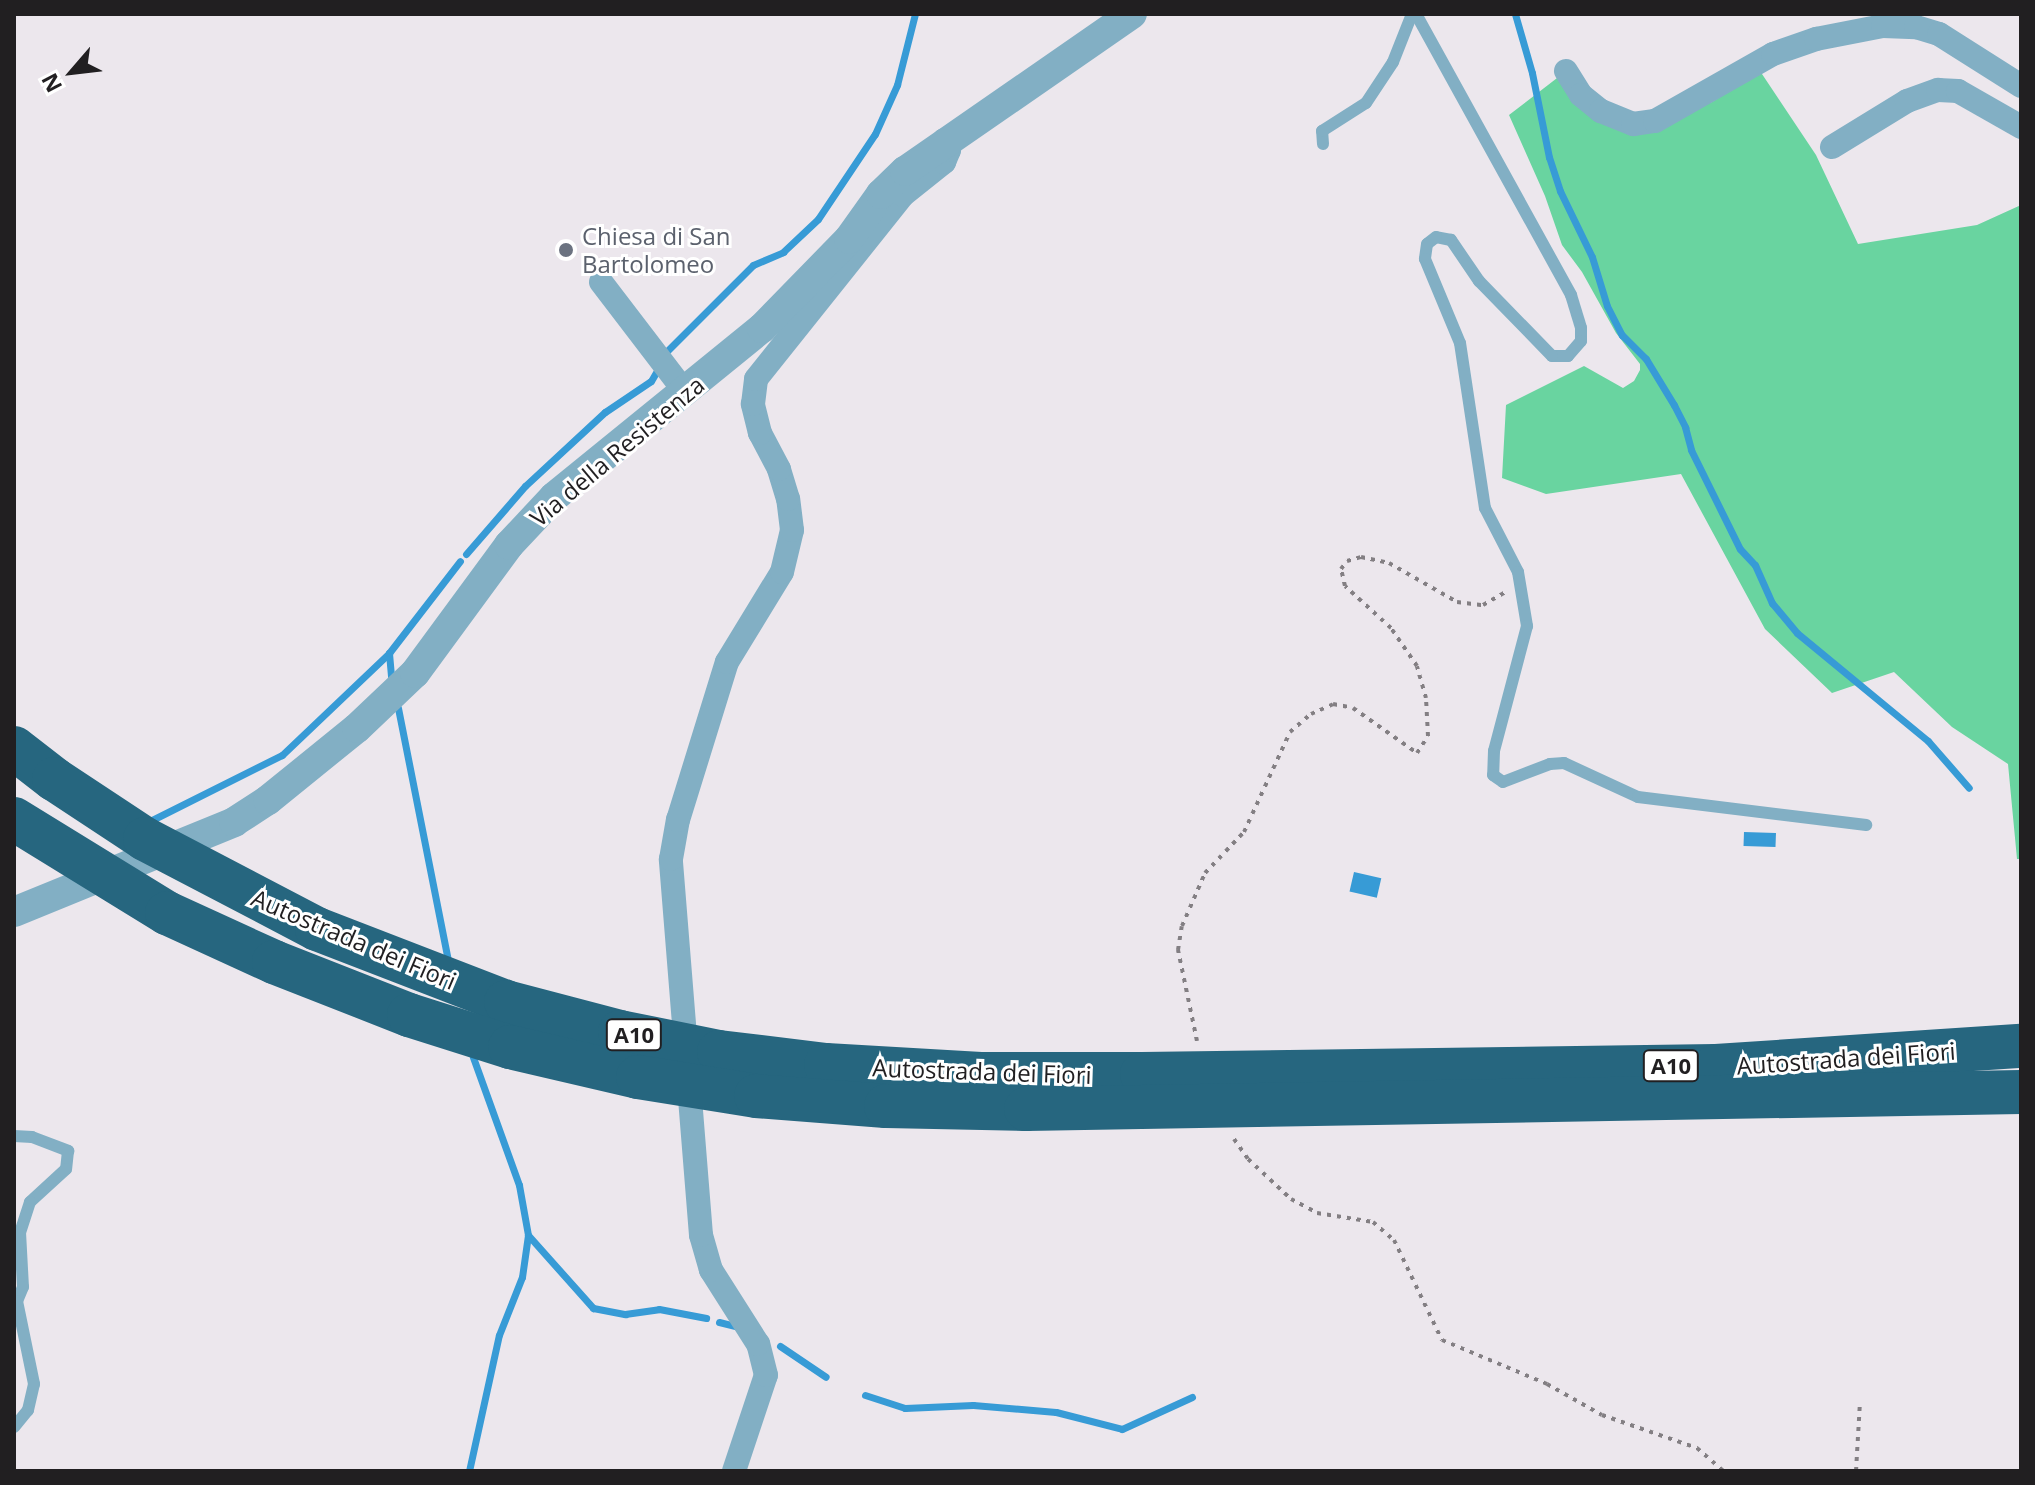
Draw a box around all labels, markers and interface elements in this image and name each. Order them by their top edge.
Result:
north arrow [32,32,112,112]
text: N [33,68,68,98]
place label: Chiesa di San Bartolomeo [582,222,731,278]
marker: Chiesa di San Bartolomeo [557,241,575,259]
street label: Via della Resistenza [524,370,710,532]
street label: Autostrada dei Fiori [247,883,461,995]
road number: A10 [604,1017,664,1053]
street label: Autostrada dei Fiori [1736,1036,1956,1080]
road number: A10 [1641,1048,1701,1084]
street label: Autostrada dei Fiori [872,1053,1092,1089]

